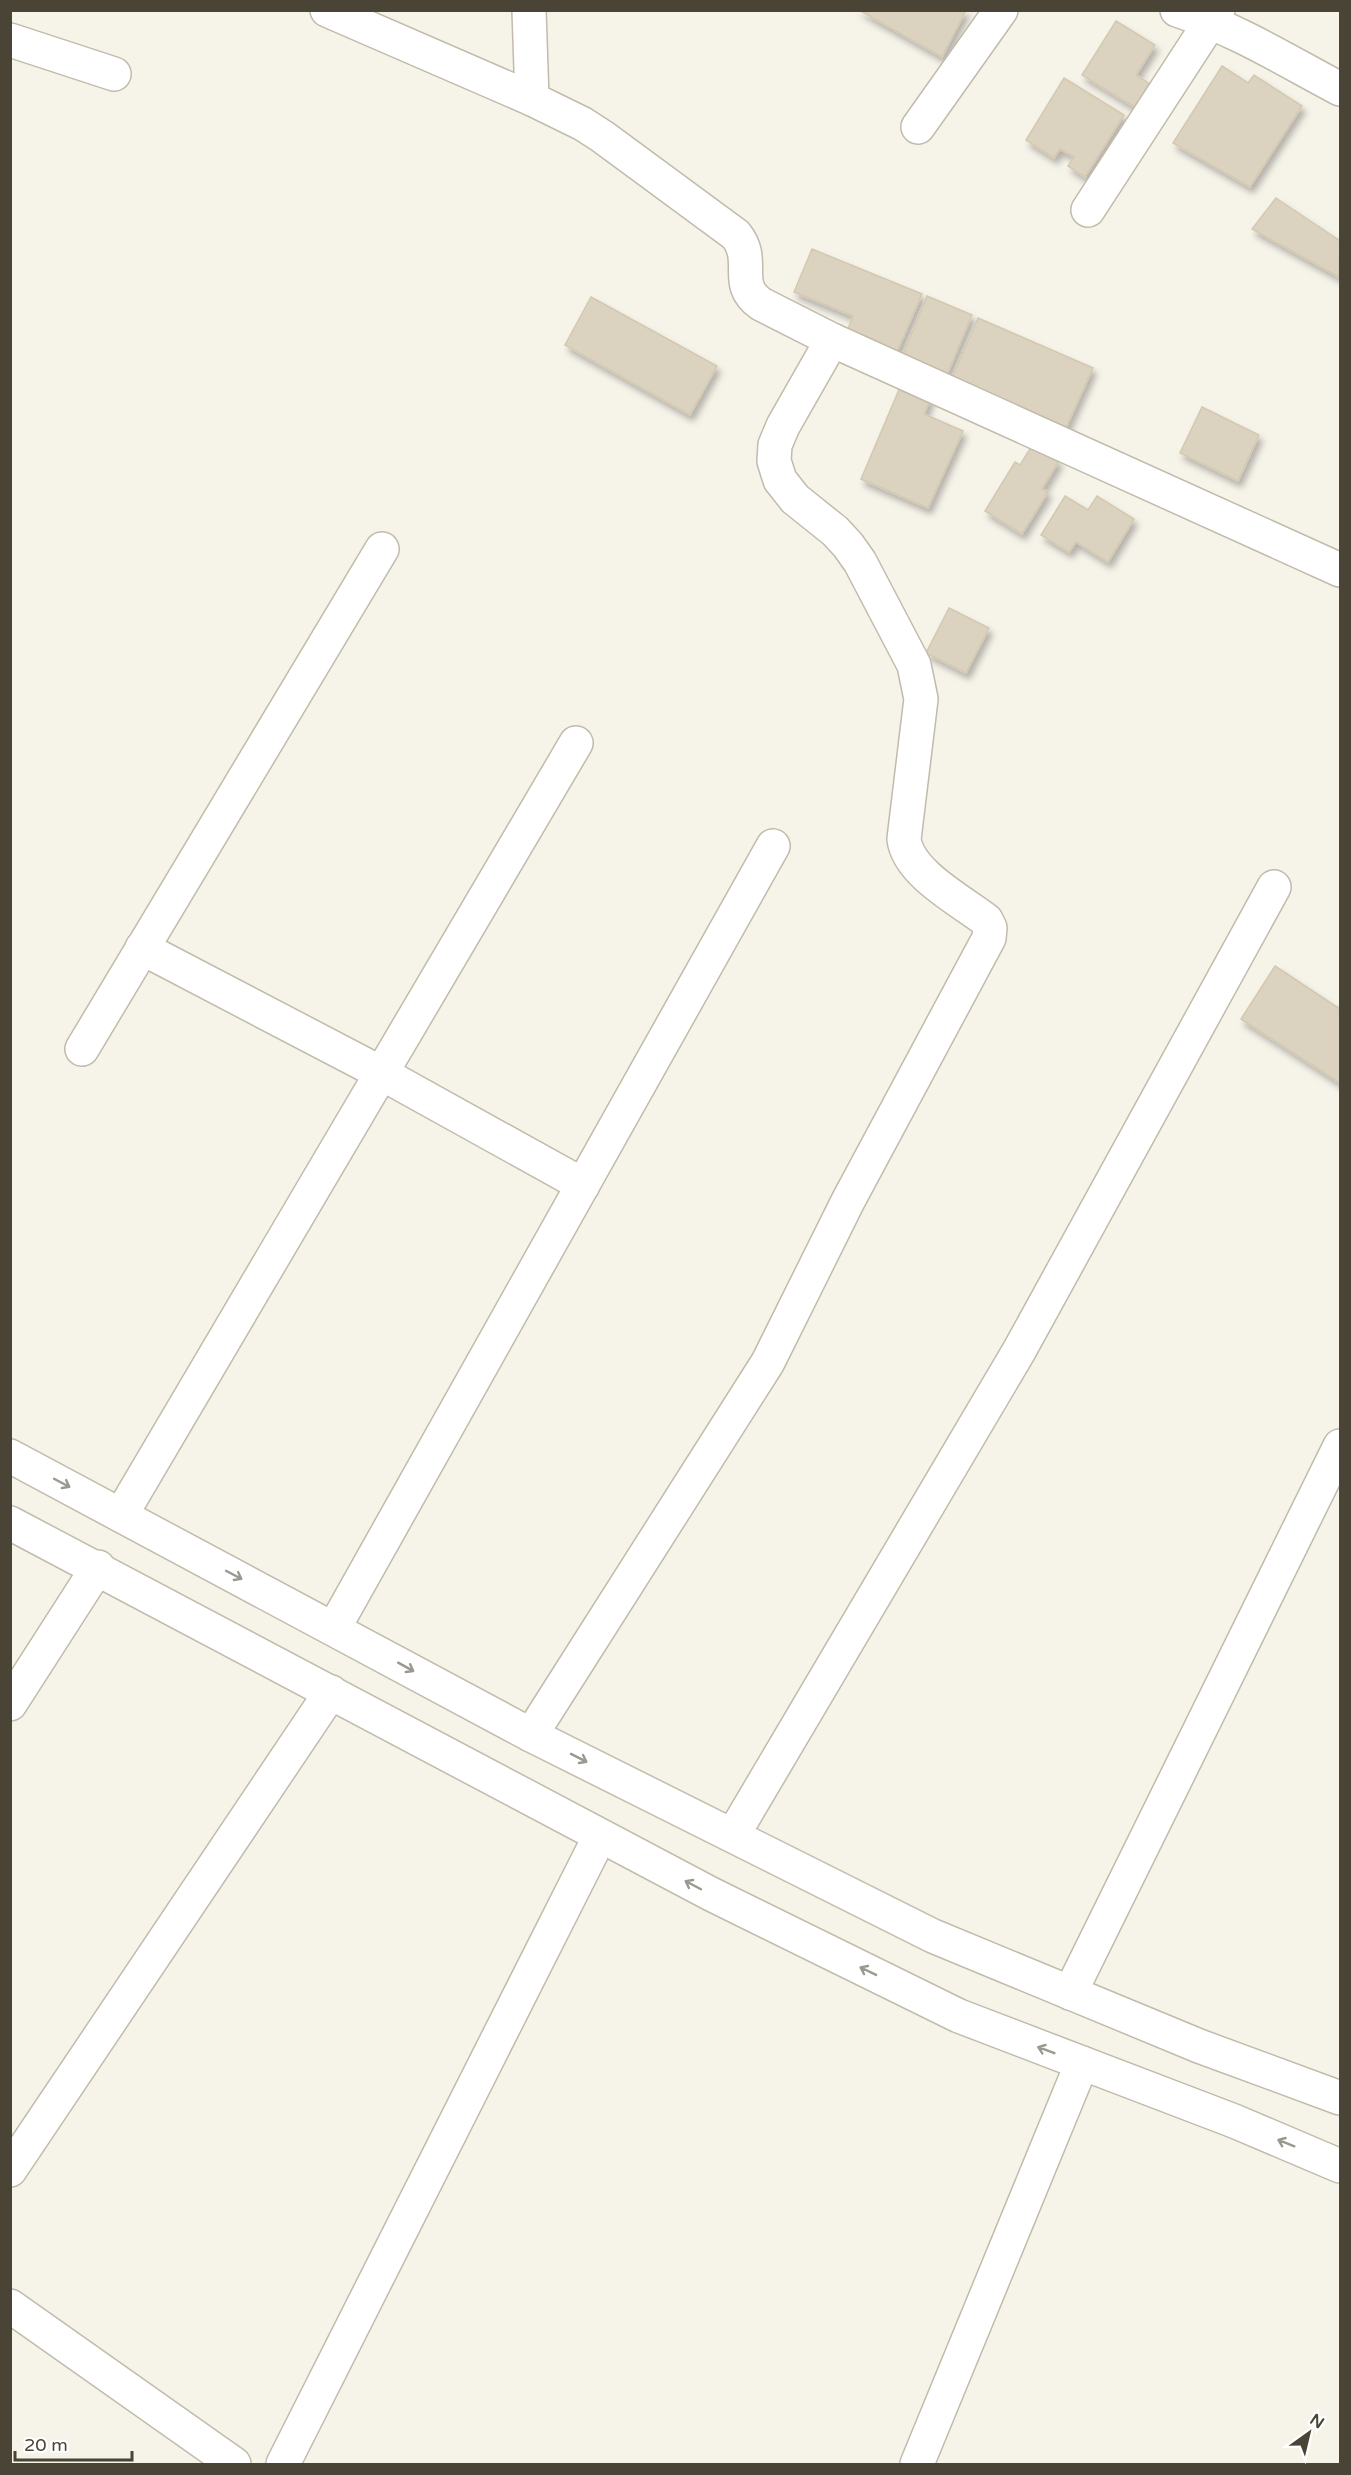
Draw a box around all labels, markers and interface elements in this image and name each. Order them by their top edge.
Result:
one-way arrow [53,1477,70,1489]
one-way arrow [225,1570,243,1581]
one-way arrow [397,1661,414,1673]
one-way arrow [569,1752,587,1764]
one-way arrow [685,1879,702,1891]
one-way arrow [859,1965,877,1977]
one-way arrow [1037,2043,1056,2054]
one-way arrow [1278,2137,1296,2148]
north arrow [1279,2403,1339,2463]
text: N [1306,2410,1328,2433]
scale bar [15,2424,132,2462]
text: 20 m [24,2434,68,2456]

